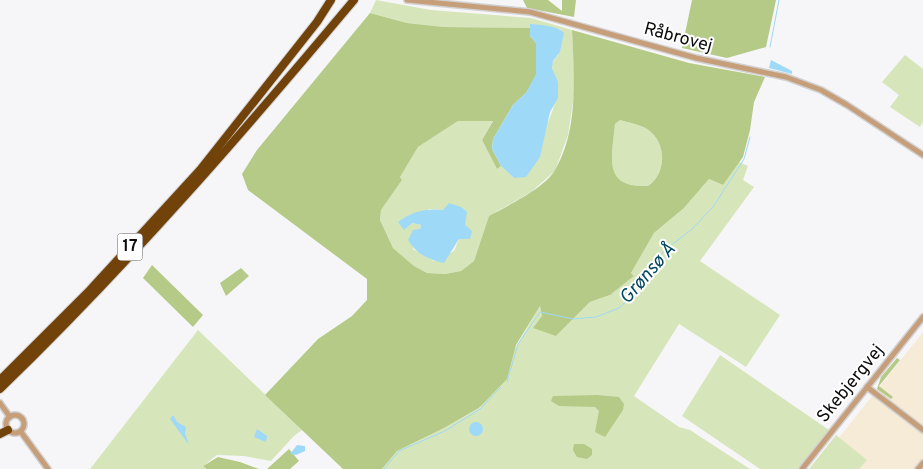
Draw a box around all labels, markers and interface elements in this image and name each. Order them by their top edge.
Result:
street label: Råbrovej [641,18,715,58]
road number: 17 [118,233,142,260]
water label: Grønsø Å [615,238,681,310]
street label: Skebjergvej [812,340,890,428]

